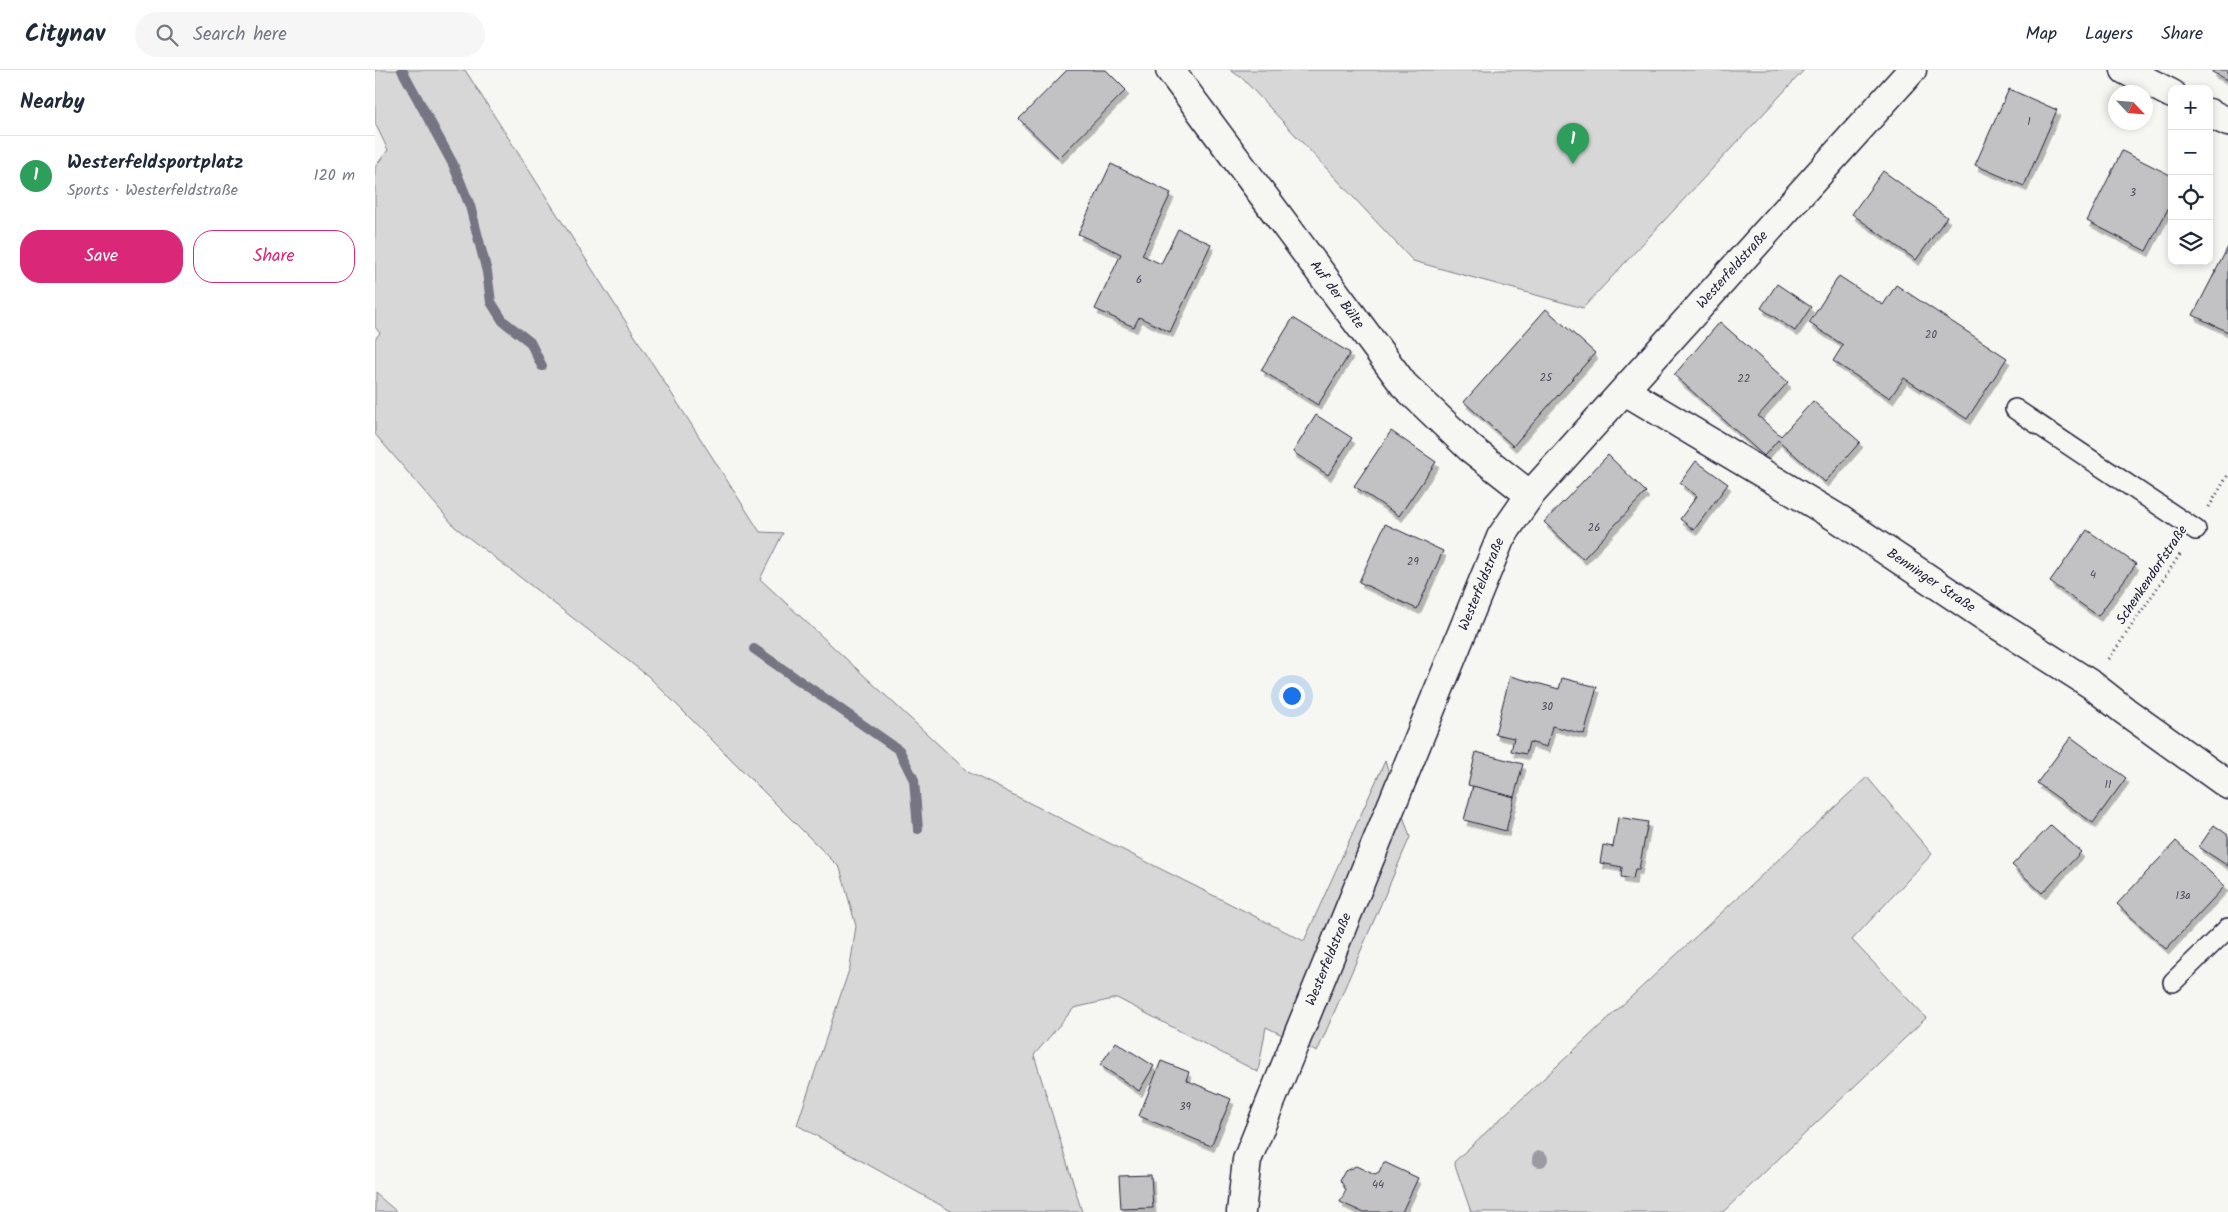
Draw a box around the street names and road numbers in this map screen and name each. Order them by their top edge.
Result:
street label: Westerfeldstraße [1691,225,1774,314]
street label: Auf der Bülte [1304,256,1370,334]
street label: Schenkendorfstraße [2111,520,2194,629]
street label: Westerfeldstraße [1453,534,1511,634]
street label: Benninger Straße [1882,543,1980,619]
street label: Westerfeldstraße [1300,909,1358,1009]

